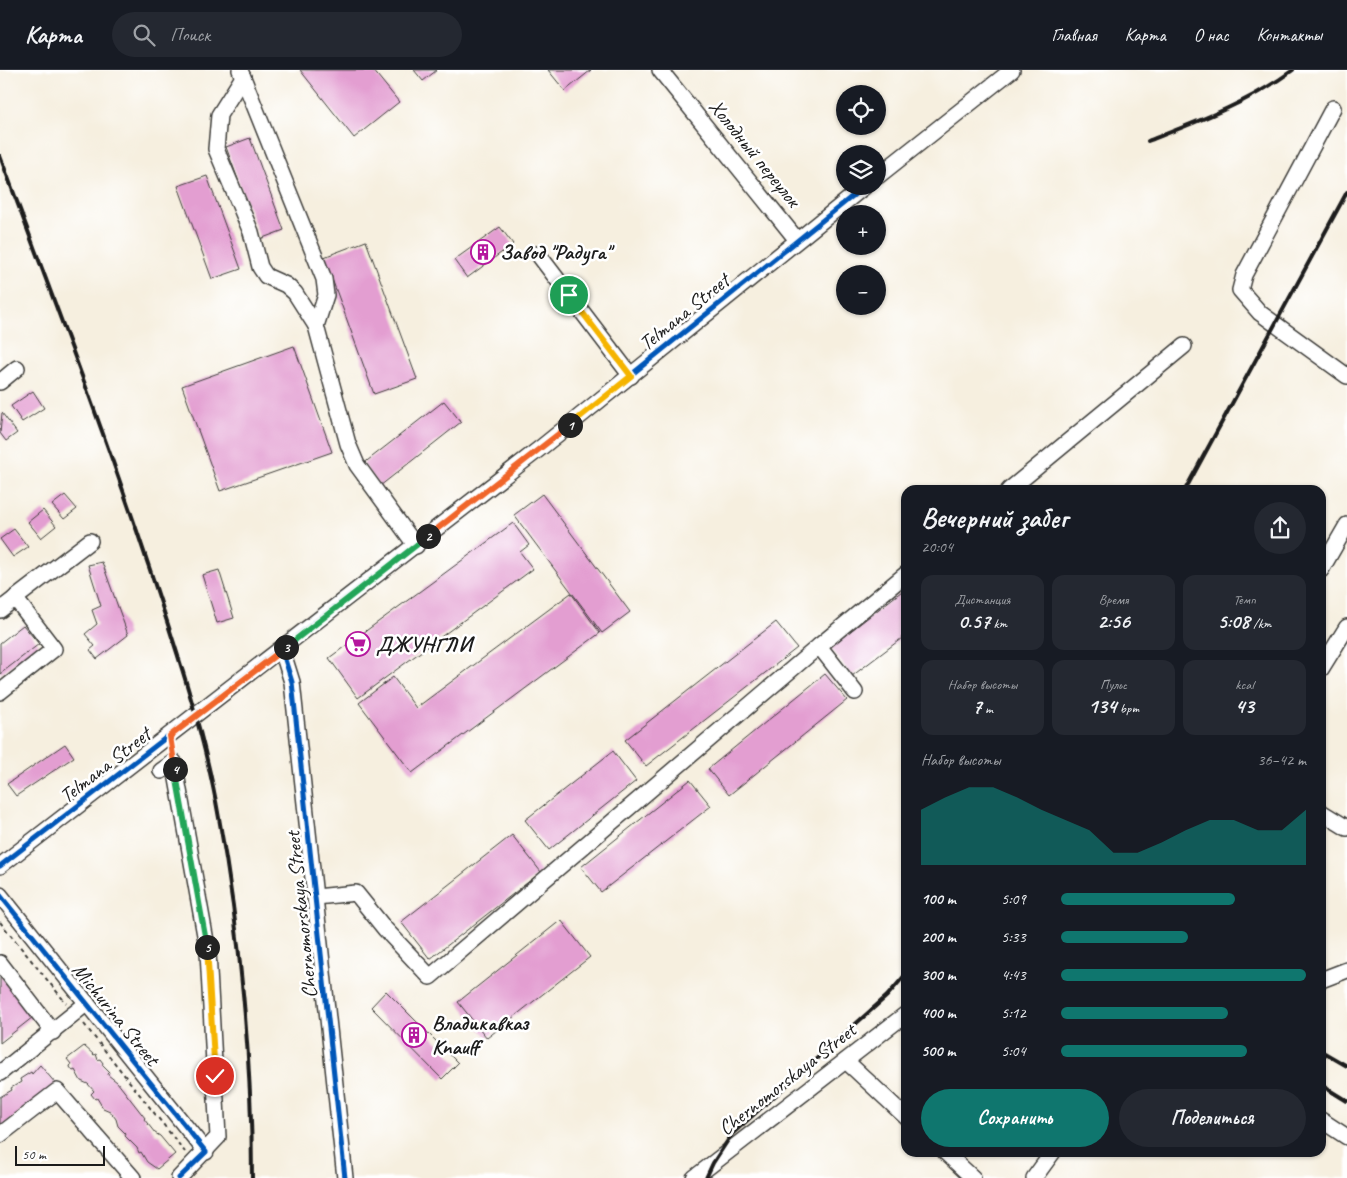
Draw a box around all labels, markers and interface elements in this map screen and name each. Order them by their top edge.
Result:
search box [112,12,462,57]
text: Карта [25,20,82,50]
icon: search [130,21,158,49]
text: Поиск [170,23,210,47]
text: Главная [1052,24,1097,46]
text: Карта [1125,24,1166,46]
text: О нас [1194,24,1229,46]
text: Контакты [1257,24,1322,46]
map controls [836,85,886,315]
button: locate [836,85,886,135]
street label: Холодный переулок [704,94,808,214]
button: layers [836,145,886,195]
button: + [836,205,886,255]
building icon: Завод "Радуга" [470,239,496,265]
place label: Завод "Радуга" [500,239,615,266]
button: − [836,265,886,315]
street label: Telmana Street [634,266,737,356]
pin [548,274,590,316]
icon: arrive [555,281,583,309]
pin: 1 [558,412,582,438]
text: 1 [567,417,574,434]
text: Вечерний забег [921,500,1068,535]
button: share [1254,502,1306,554]
pin: 2 [416,524,440,548]
text: 2 [425,528,432,545]
text: 20:04 [921,537,953,557]
text: Дистанция [955,591,1010,608]
text: Время [1099,591,1128,608]
text: Темп [1233,591,1256,608]
text: 0.57 [958,608,990,634]
text: 2:56 [1097,608,1130,634]
text: 5:08 [1218,608,1250,634]
text: km [990,615,1007,632]
text: /km [1250,615,1271,632]
supermarket icon: ДЖУНГЛИ [345,631,371,657]
place label: ДЖУНГЛИ [376,631,476,657]
pin: 3 [274,634,298,660]
text: 3 [283,639,290,656]
text: Набор высоты [948,676,1017,693]
text: Пульс [1100,676,1127,693]
text: kcal [1235,676,1254,693]
text: 7 [972,693,982,719]
text: 134 [1088,693,1116,719]
text: 43 [1235,693,1254,719]
text: m [982,700,993,717]
text: bpm [1116,700,1139,717]
street label: Telmana Street [54,719,158,809]
text: Набор высоты [921,750,1000,770]
text: 36–42 m [1257,750,1306,770]
pin: 4 [162,756,188,782]
text: 4 [172,761,179,778]
street label: Chernomorskaya Street [279,828,323,1000]
text: 100 m [921,889,956,909]
text: 5:09 [1001,889,1026,909]
text: 200 m [921,927,956,947]
text: 5:33 [1001,927,1026,947]
pin: 5 [194,934,220,960]
text: 5 [204,939,211,956]
street label: Michurina Street [67,957,167,1072]
text: 300 m [921,965,956,985]
text: 4:43 [1001,965,1026,985]
text: 400 m [921,1003,956,1023]
text: 5:12 [1001,1003,1026,1023]
place label: Владикавказ Knauff [432,1010,530,1060]
street label: Chernomorskaya Street [713,1016,863,1141]
building icon: Владикавказ Knauff [401,1022,427,1048]
text: 500 m [921,1041,955,1061]
text: 5:04 [1001,1041,1026,1061]
pin [194,1055,236,1097]
icon: check [201,1062,229,1090]
button: Сохранить [921,1089,1109,1147]
button: Поделиться [1119,1089,1306,1147]
scale bar [15,1143,105,1166]
text: 50 m [22,1146,46,1163]

